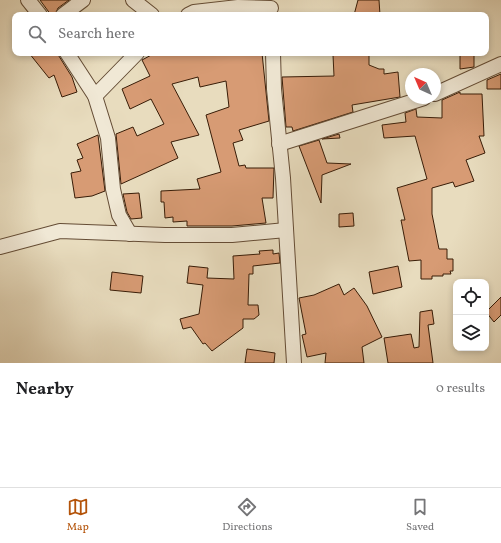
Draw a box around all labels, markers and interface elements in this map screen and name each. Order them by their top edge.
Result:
search box [12,12,489,56]
icon: search [26,23,48,45]
text: Search here [58,24,135,45]
north arrow [405,68,441,104]
map controls [453,279,489,351]
button: locate [453,279,489,315]
button: layers [453,315,489,351]
text: Nearby [16,378,74,401]
text: 0 results [436,380,485,398]
tab: Map [67,496,89,535]
tab: Directions [222,496,273,535]
tab: Saved [406,496,434,535]

